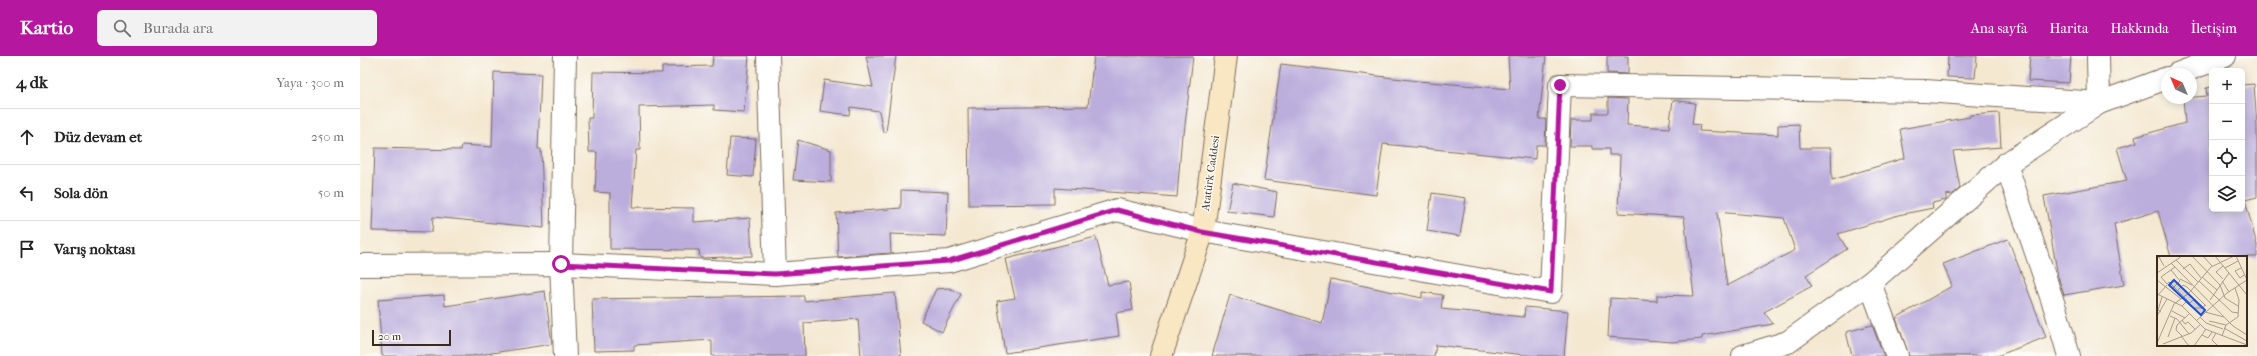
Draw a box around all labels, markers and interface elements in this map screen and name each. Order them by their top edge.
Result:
search box [97,10,377,46]
text: Kartio [20,17,73,39]
icon: search [111,17,133,39]
text: Burada ara [143,19,213,37]
text: Ana sayfa [1971,20,2027,37]
text: Harita [2049,20,2088,37]
text: Hakkında [2110,20,2169,37]
text: İletişim [2191,20,2237,37]
north arrow [2161,68,2197,104]
map controls [2209,68,2245,212]
button: + [2209,68,2245,104]
text: 4 dk [16,72,48,92]
text: Yaya · 300 m [276,75,344,90]
route end [1551,76,1569,94]
button: − [2209,104,2245,140]
icon: ahead [16,126,38,148]
text: Düz devam et [54,128,142,146]
text: 250 m [311,129,344,144]
street label: Atatürk Caddesi [1199,134,1222,213]
button: locate [2209,140,2245,176]
button: layers [2209,176,2245,212]
icon: left [16,182,38,204]
text: Sola dön [54,184,108,202]
text: 50 m [318,185,344,200]
icon: arrive [16,238,38,260]
text: Varış noktası [54,240,135,258]
route start [552,255,570,273]
inset map [2157,256,2247,346]
scale bar [372,328,451,347]
text: 20 m [378,330,401,343]

